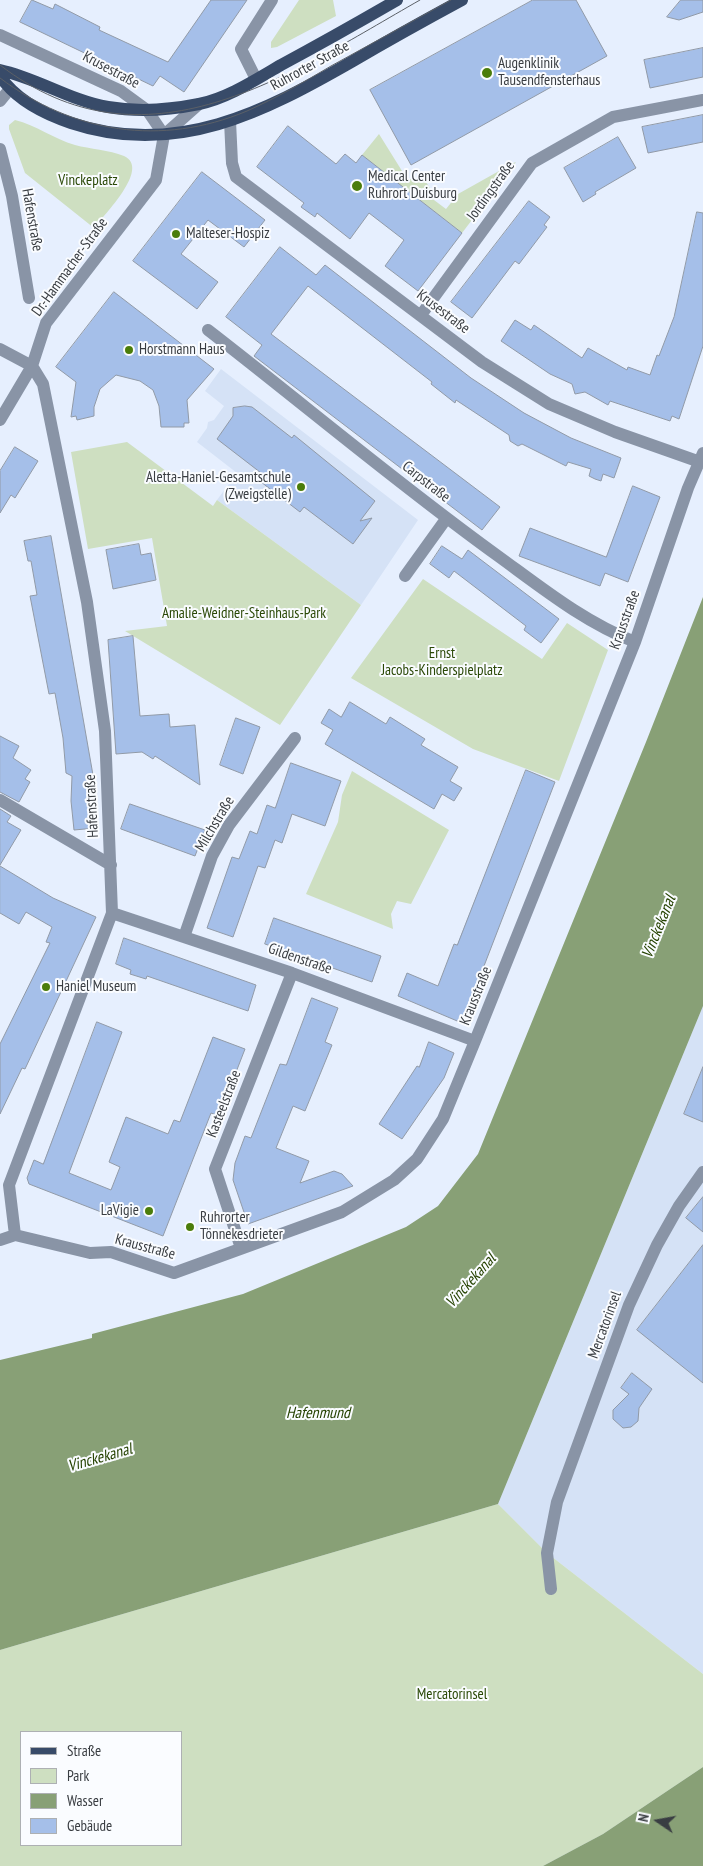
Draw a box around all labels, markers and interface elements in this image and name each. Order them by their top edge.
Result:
street label: Ruhrorter Straße [268,37,352,95]
street label: Krusestraße [79,48,143,92]
place label: Augenklinik Tausendfensterhaus [498,55,600,90]
marker: Augenklinik Tausendfensterhaus [480,66,494,80]
street label: Jordingstraße [463,157,519,225]
place label: Medical Center Ruhrort Duisburg [368,168,457,203]
park label: Vinckeplatz [58,172,118,190]
marker: Medical Center Ruhrort Duisburg [350,179,364,193]
street label: Hafenstraße [18,187,46,253]
street label: Dr.-Hammacher-Straße [28,214,112,320]
place label: Malteser-Hospiz [186,225,270,243]
marker: Malteser-Hospiz [170,228,182,240]
street label: Krusestraße [413,286,473,338]
place label: Horstmann Haus [139,341,225,359]
marker: Horstmann Haus [123,344,135,356]
street label: Carpstraße [398,458,454,506]
place label: Aletta-Haniel-Gesamtschule (Zweigstelle) [146,469,291,504]
marker: Aletta-Haniel-Gesamtschule (Zweigstelle) [295,481,307,493]
street label: Krausstraße [606,588,644,652]
park label: Amalie-Weidner-Steinhaus-Park [162,605,326,623]
park label: Ernst Jacobs-Kinderspielplatz [381,645,503,680]
street label: Hafenstraße [81,774,103,838]
street label: Milchstraße [192,793,238,855]
water label: Vinckekanal [638,893,680,961]
street label: Gildenstraße [266,940,334,978]
street label: Krausstraße [456,964,496,1028]
place label: Haniel Museum [56,978,136,996]
marker: Haniel Museum [40,981,52,993]
street label: Kasteelstraße [203,1068,245,1140]
place label: LaVigie [101,1202,139,1220]
marker: LaVigie [143,1205,155,1217]
place label: Ruhrorter Tönnekesdrieter [200,1209,283,1244]
marker: Ruhrorter Tönnekesdrieter [184,1221,196,1233]
street label: Krausstraße [113,1230,177,1264]
water label: Vinckekanal [442,1250,500,1312]
street label: Mercatorinsel [585,1289,625,1361]
water label: Hafenmund [286,1403,350,1423]
water label: Vinckekanal [66,1440,134,1476]
park label: Mercatorinsel [417,1686,487,1704]
legend [20,1731,182,1846]
text: Straße [67,1741,101,1760]
text: Park [67,1766,89,1785]
text: Wasser [67,1791,103,1810]
north arrow [633,1796,683,1846]
text: N [634,1812,653,1823]
text: Gebäude [67,1816,112,1835]

